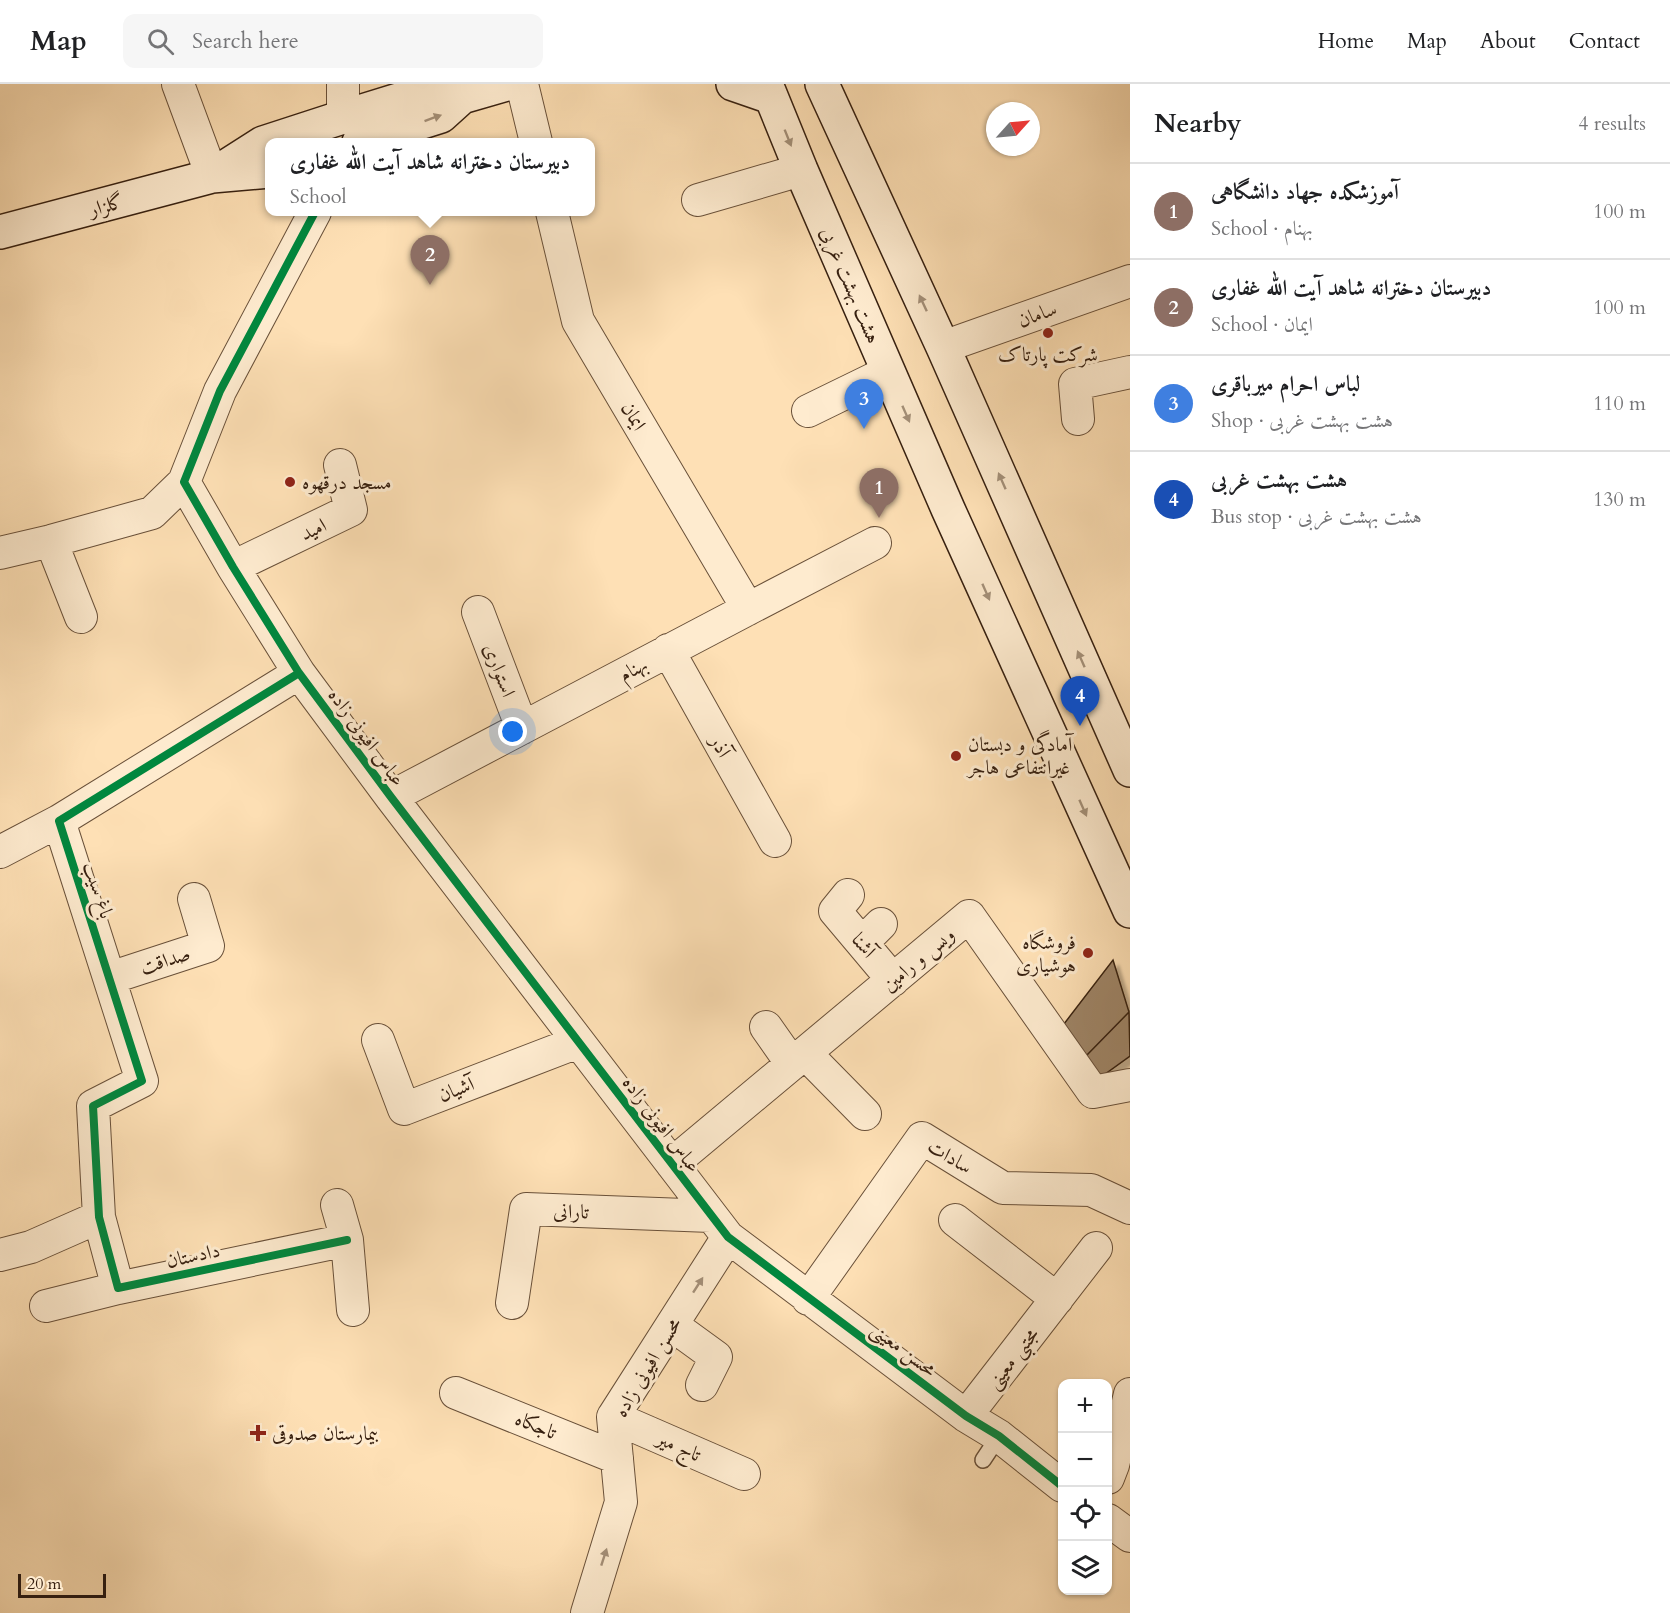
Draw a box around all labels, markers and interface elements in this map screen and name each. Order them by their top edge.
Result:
search box [123,14,543,68]
text: Map [30,22,87,60]
icon: search [144,25,177,58]
text: Search here [192,26,299,56]
text: Home [1318,27,1374,56]
text: Map [1407,27,1447,56]
text: About [1480,27,1536,56]
text: Contact [1569,27,1640,56]
north arrow [986,102,1040,156]
text: Nearby [1154,106,1242,141]
text: 4 results [1578,110,1646,137]
one-way arrow [424,113,442,123]
one-way arrow [784,129,793,147]
popup [265,138,595,216]
text: دبیرستان دخترانه شاهد آیت الله غفاری [290,147,570,177]
text: آموزشکده جهاد دانشگاهی [1211,177,1399,207]
text: School [290,183,347,210]
street label: گلزار [84,188,126,224]
text: 1 [1168,198,1179,225]
text: 100 m [1593,198,1646,225]
text: School · بهنام [1211,215,1313,242]
street label: هشت بهشت غربی [813,223,887,348]
pin: 2 [410,236,450,285]
text: دبیرستان دخترانه شاهد آیت الله غفاری [1211,273,1491,303]
one-way arrow [918,294,927,311]
text: 2 [1168,294,1179,321]
text: 100 m [1593,294,1646,321]
street label: سامان [1014,295,1060,334]
text: School · ایمان [1211,311,1313,338]
marker: شرکت پارتاک [1041,326,1055,340]
place label: شرکت پارتاک [998,341,1098,369]
text: لباس احرام میرباقری [1211,369,1360,399]
pin: 3 [844,380,884,429]
text: 3 [1168,390,1179,417]
text: 110 m [1593,390,1646,417]
street label: ایمان [614,397,653,436]
one-way arrow [902,405,911,422]
text: Shop · هشت بهشت غربی [1211,407,1393,434]
text: هشت بهشت غربی [1211,465,1347,495]
pin: 1 [860,468,898,518]
place label: مسجد درقهوه [302,469,392,496]
one-way arrow [997,471,1007,489]
marker: مسجد درقهوه [283,475,297,489]
text: 4 [1168,486,1179,513]
text: 130 m [1593,486,1646,513]
text: Bus stop · هشت بهشت غربی [1211,503,1422,530]
street label: امید [295,512,331,547]
one-way arrow [981,583,991,601]
street label: استواری [477,640,522,701]
one-way arrow [1076,650,1086,668]
street label: بهنام [614,651,654,692]
pin: 4 [1060,676,1100,726]
street label: عباس افیونی زاده [322,683,411,792]
your location [498,717,527,746]
street label: آذر [703,729,739,764]
place label: آمادگی و دبستان غیرانتفاعی هاجر [966,729,1075,781]
marker: آمادگی و دبستان غیرانتفاعی هاجر [949,749,963,763]
one-way arrow [1079,799,1089,817]
street label: باغ سیب [73,858,120,923]
street label: ویس و رامین [876,921,960,998]
street label: آشنا [845,927,884,966]
place label: فروشگاه هوشیاری [1016,929,1076,979]
street label: صداقت [137,940,194,981]
marker: فروشگاه هوشیاری [1081,946,1095,960]
street label: آشیان [434,1069,481,1109]
street label: عباس افیونی زاده [616,1070,707,1178]
street label: سادات [922,1133,977,1180]
street label: تارانی [553,1197,589,1226]
street label: دادستان [164,1237,223,1274]
one-way arrow [692,1276,703,1293]
street label: محسن افیونی زاده [607,1312,688,1422]
street label: محسن معینی [865,1316,942,1384]
street label: مجتبی معینی [980,1322,1047,1397]
map controls [1058,1379,1112,1595]
button: + [1058,1379,1112,1433]
street label: تاجکاه [511,1405,561,1446]
place label: بیمارستان صدوقی [272,1420,379,1447]
marker: بیمارستان صدوقی [249,1424,267,1442]
street label: تاج میر [649,1424,705,1472]
button: − [1058,1433,1112,1487]
button: locate [1058,1487,1112,1541]
button: layers [1058,1541,1112,1595]
one-way arrow [599,1548,609,1566]
scale bar [18,1571,106,1598]
text: 20 m [27,1573,61,1595]

